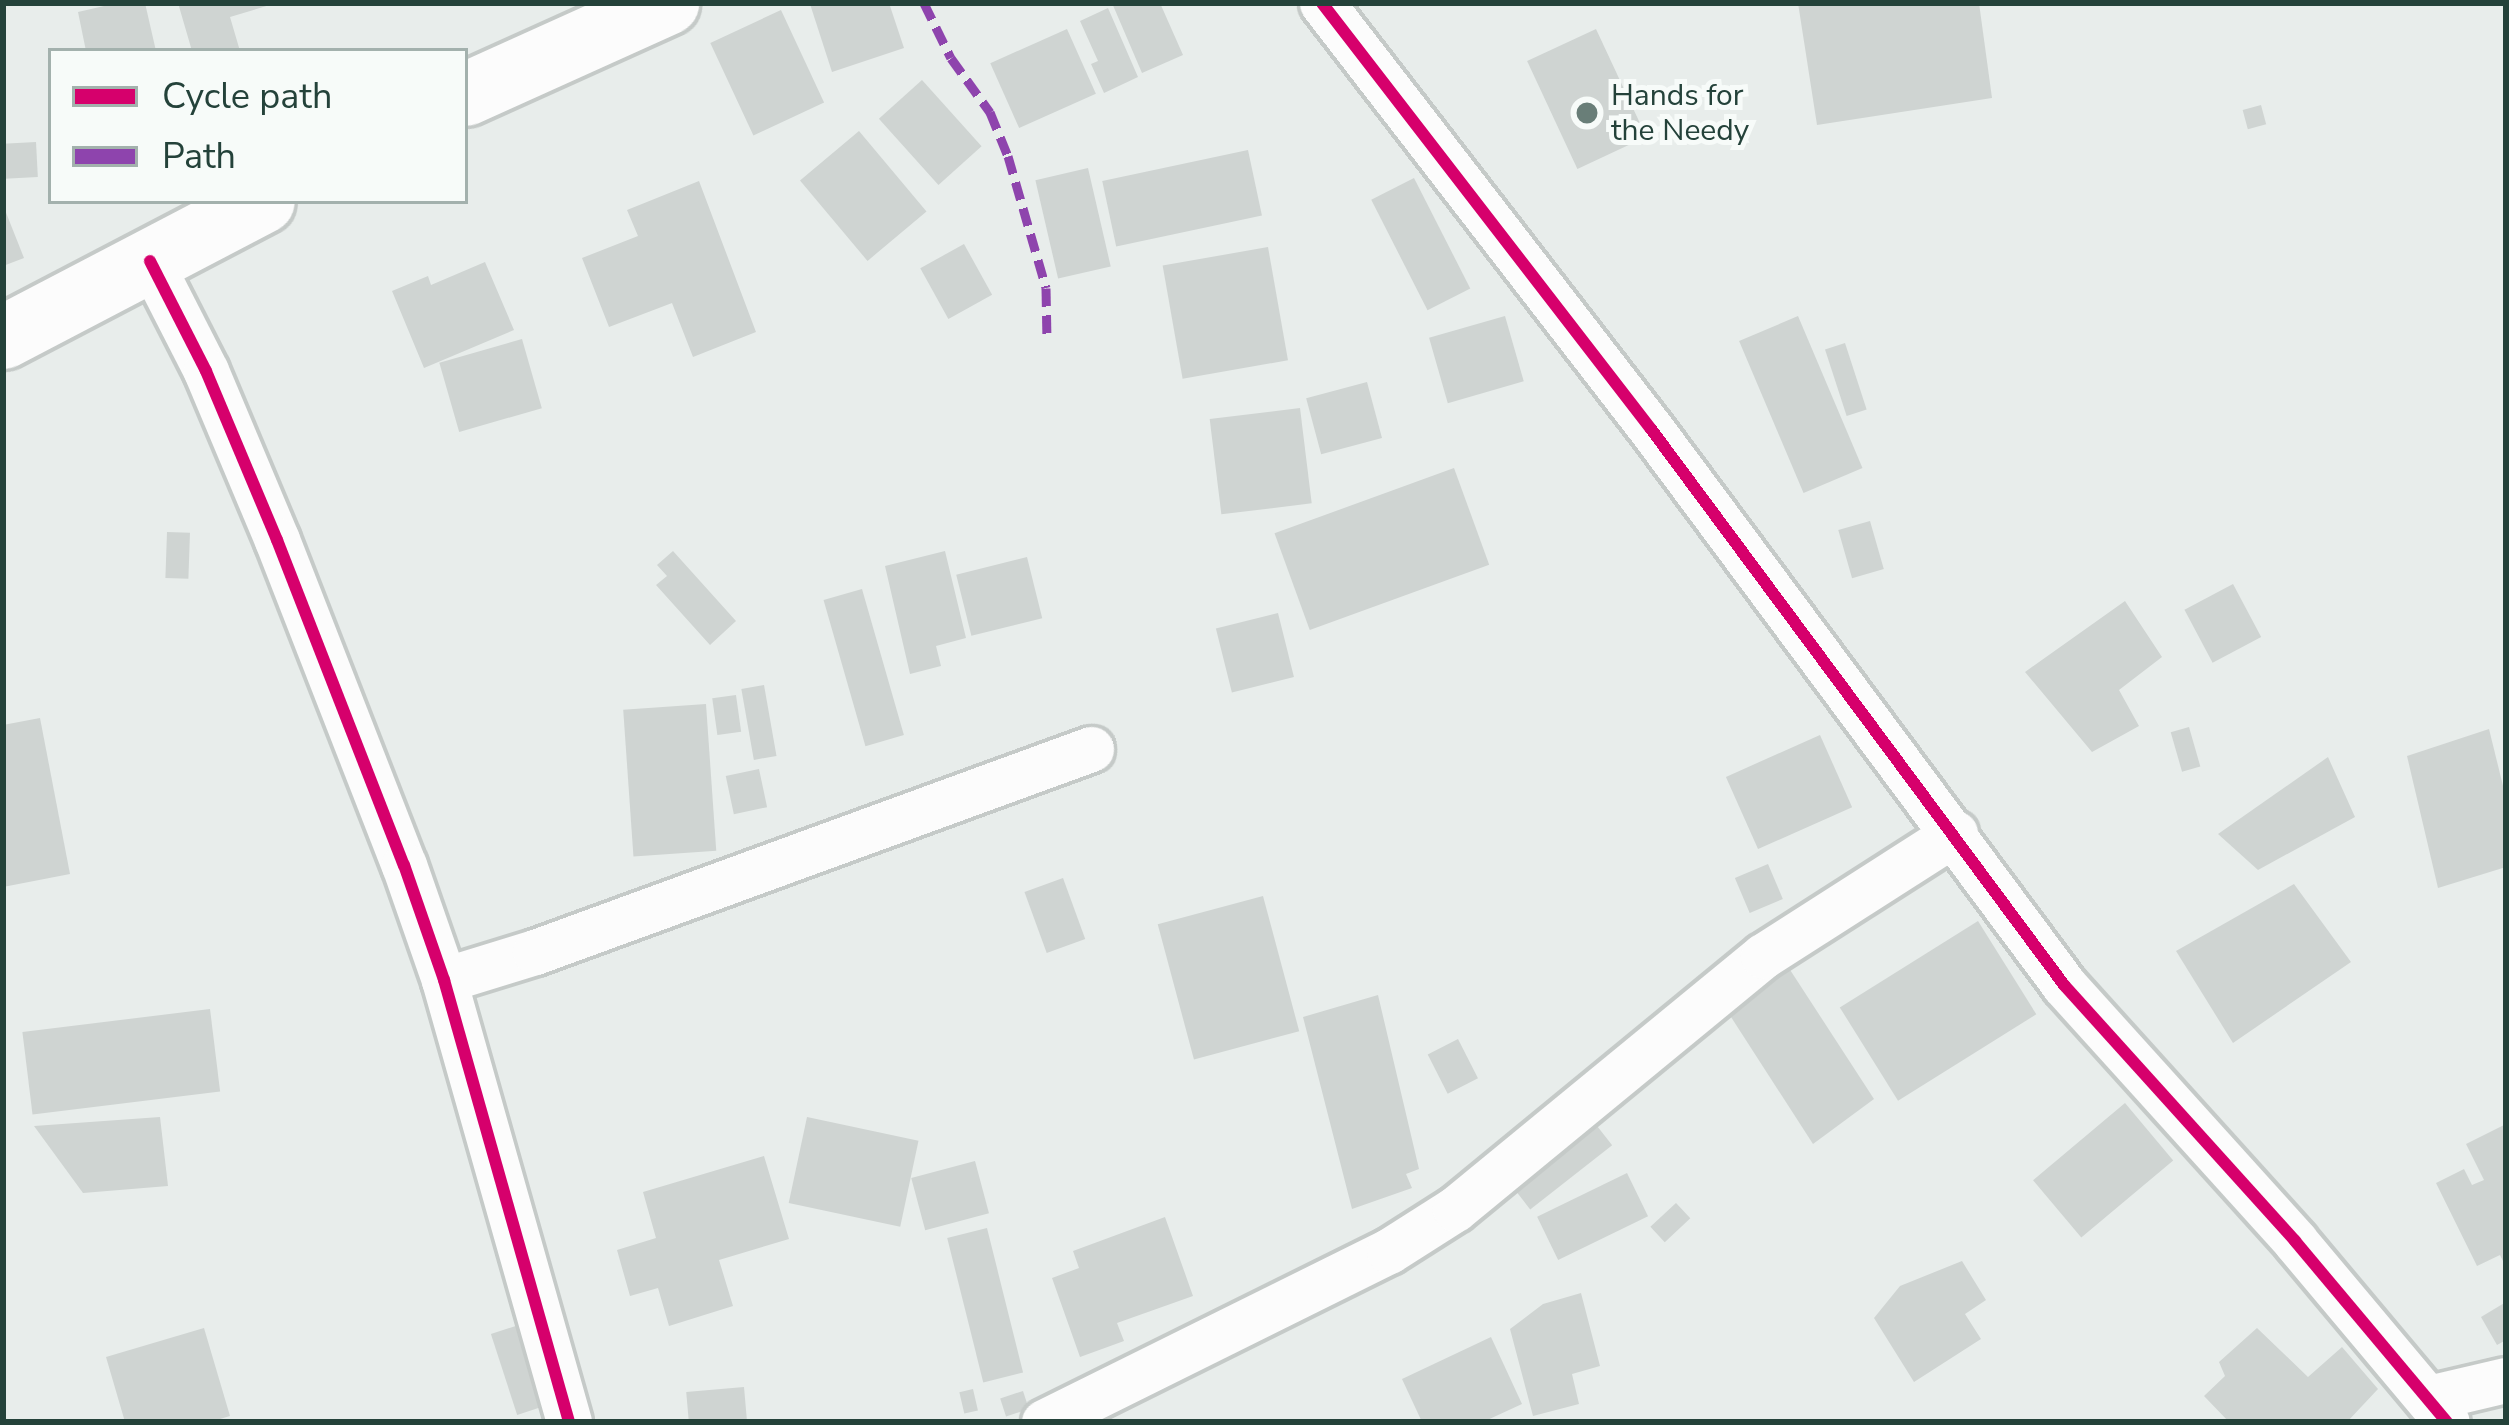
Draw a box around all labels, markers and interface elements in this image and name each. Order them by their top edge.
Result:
legend [48,48,468,204]
text: Cycle path [162,72,332,121]
place label: Hands for the Needy [1611,78,1749,148]
marker: Hands for the Needy [1574,100,1600,126]
text: Path [162,132,236,181]

